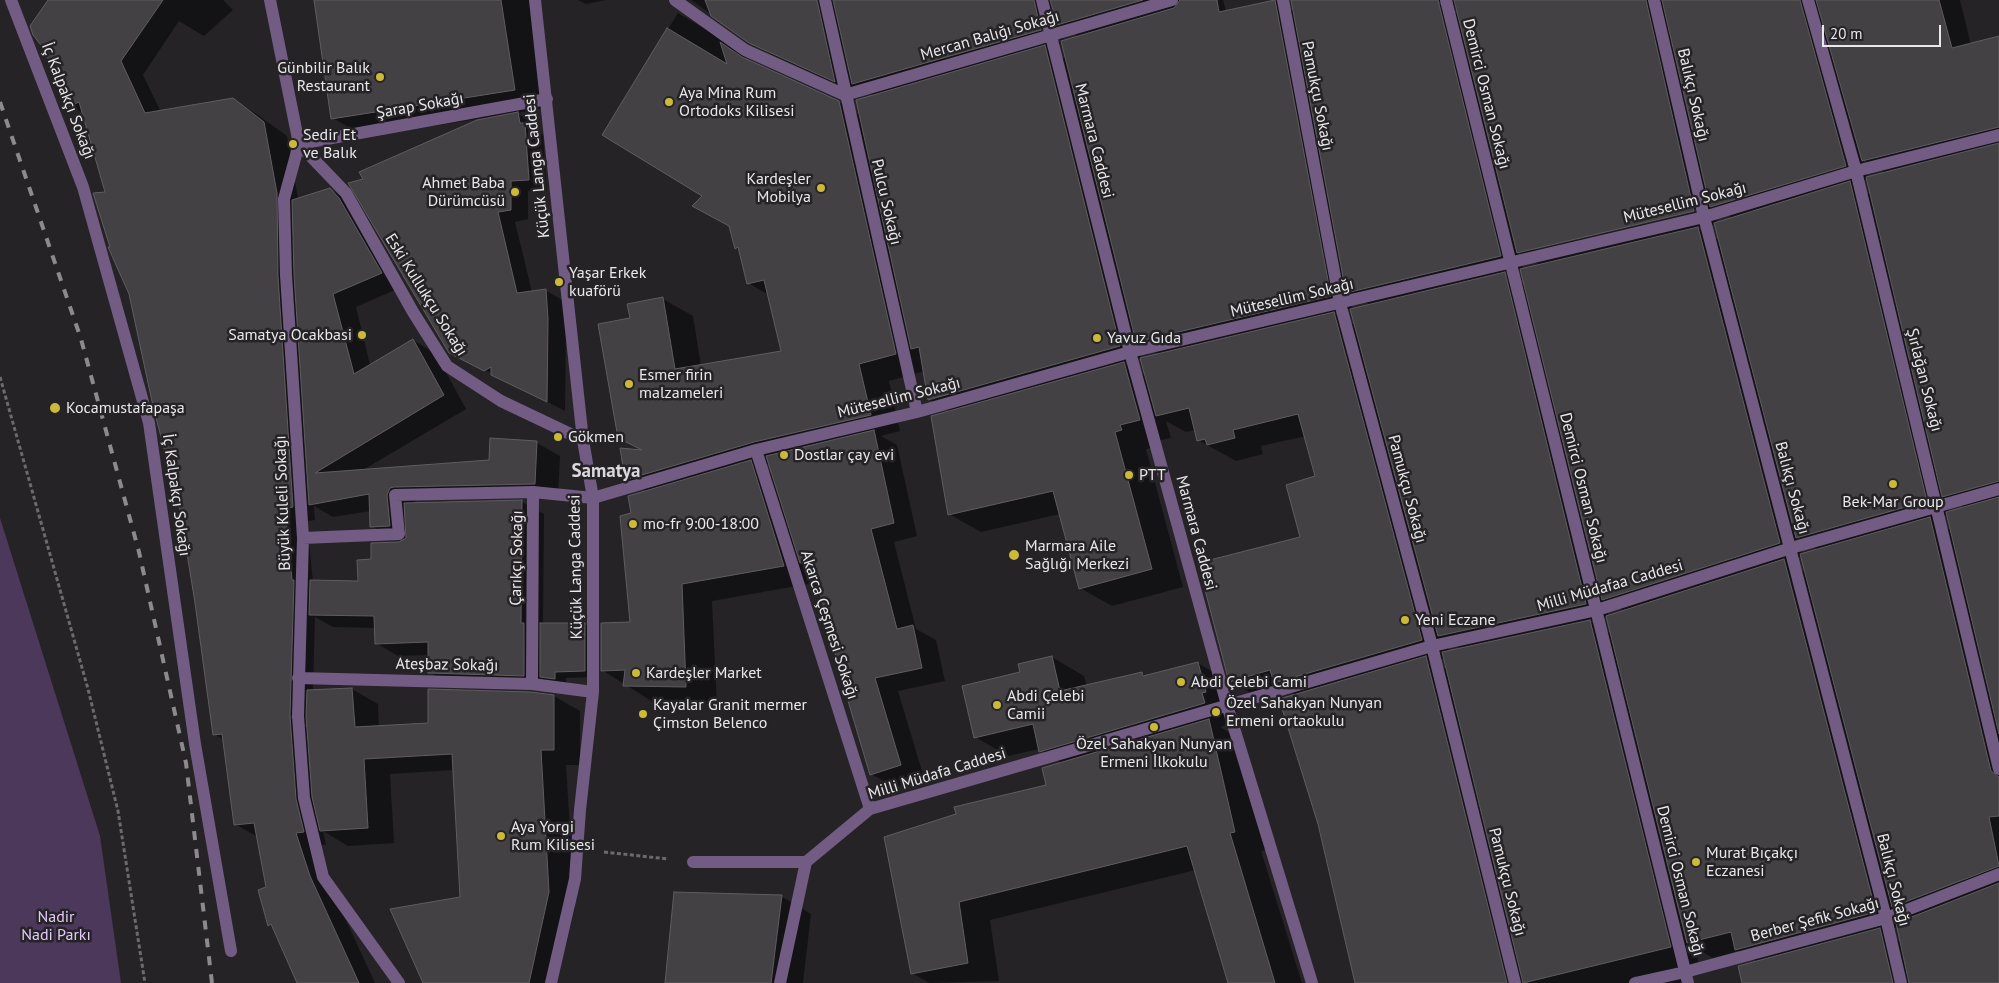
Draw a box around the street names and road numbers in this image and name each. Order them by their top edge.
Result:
street label: Mercan Balığı Sokağı [918,7,1062,65]
street label: Demirci Osman Sokağı [1458,17,1514,171]
street label: İç Kalpakçı Sokağı [37,40,99,162]
street label: Pamukçu Sokağı [1297,40,1337,152]
street label: Balıkçı Sokağı [1673,47,1713,143]
street label: Marmara Caddesi [1070,82,1118,200]
street label: Şarap Sokağı [375,89,465,123]
street label: Küçük Langa Caddesi [520,93,554,239]
street label: Pulcu Sokağı [867,157,905,247]
street label: Mütesellim Sokağı [1622,178,1748,228]
street label: Eski Kullukçu Sokağı [381,230,471,360]
street label: Mütesellim Sokağı [1228,274,1356,322]
street label: Şırlağan Sokağı [1902,326,1946,434]
street label: Mütesellim Sokağı [836,373,962,423]
street label: Demirci Osman Sokağı [1555,411,1611,565]
street label: İç Kalpakçı Sokağı [158,433,194,557]
street label: Pamukçu Sokağı [1383,433,1431,545]
street label: Büyük Kuleli Sokağı [271,435,295,571]
street label: Balıkçı Sokağı [1770,440,1814,536]
street label: Marmara Caddesi [1171,474,1221,592]
street label: Küçük Langa Caddesi [565,494,587,640]
street label: Çarıkçı Sokağı [507,510,527,606]
street label: Akarca Çeşmesi Sokağı [796,548,862,702]
street label: Milli Müdafaa Caddesi [1535,556,1685,616]
street label: Ateşbaz Sokağı [395,655,499,675]
street label: Milli Müdafa Caddesi [866,744,1008,804]
street label: Demirci Osman Sokağı [1652,804,1708,958]
street label: Pamukçu Sokağı [1484,826,1530,938]
street label: Balıkçı Sokağı [1872,832,1914,928]
street label: Berber Şefik Sokağı [1749,894,1881,946]

